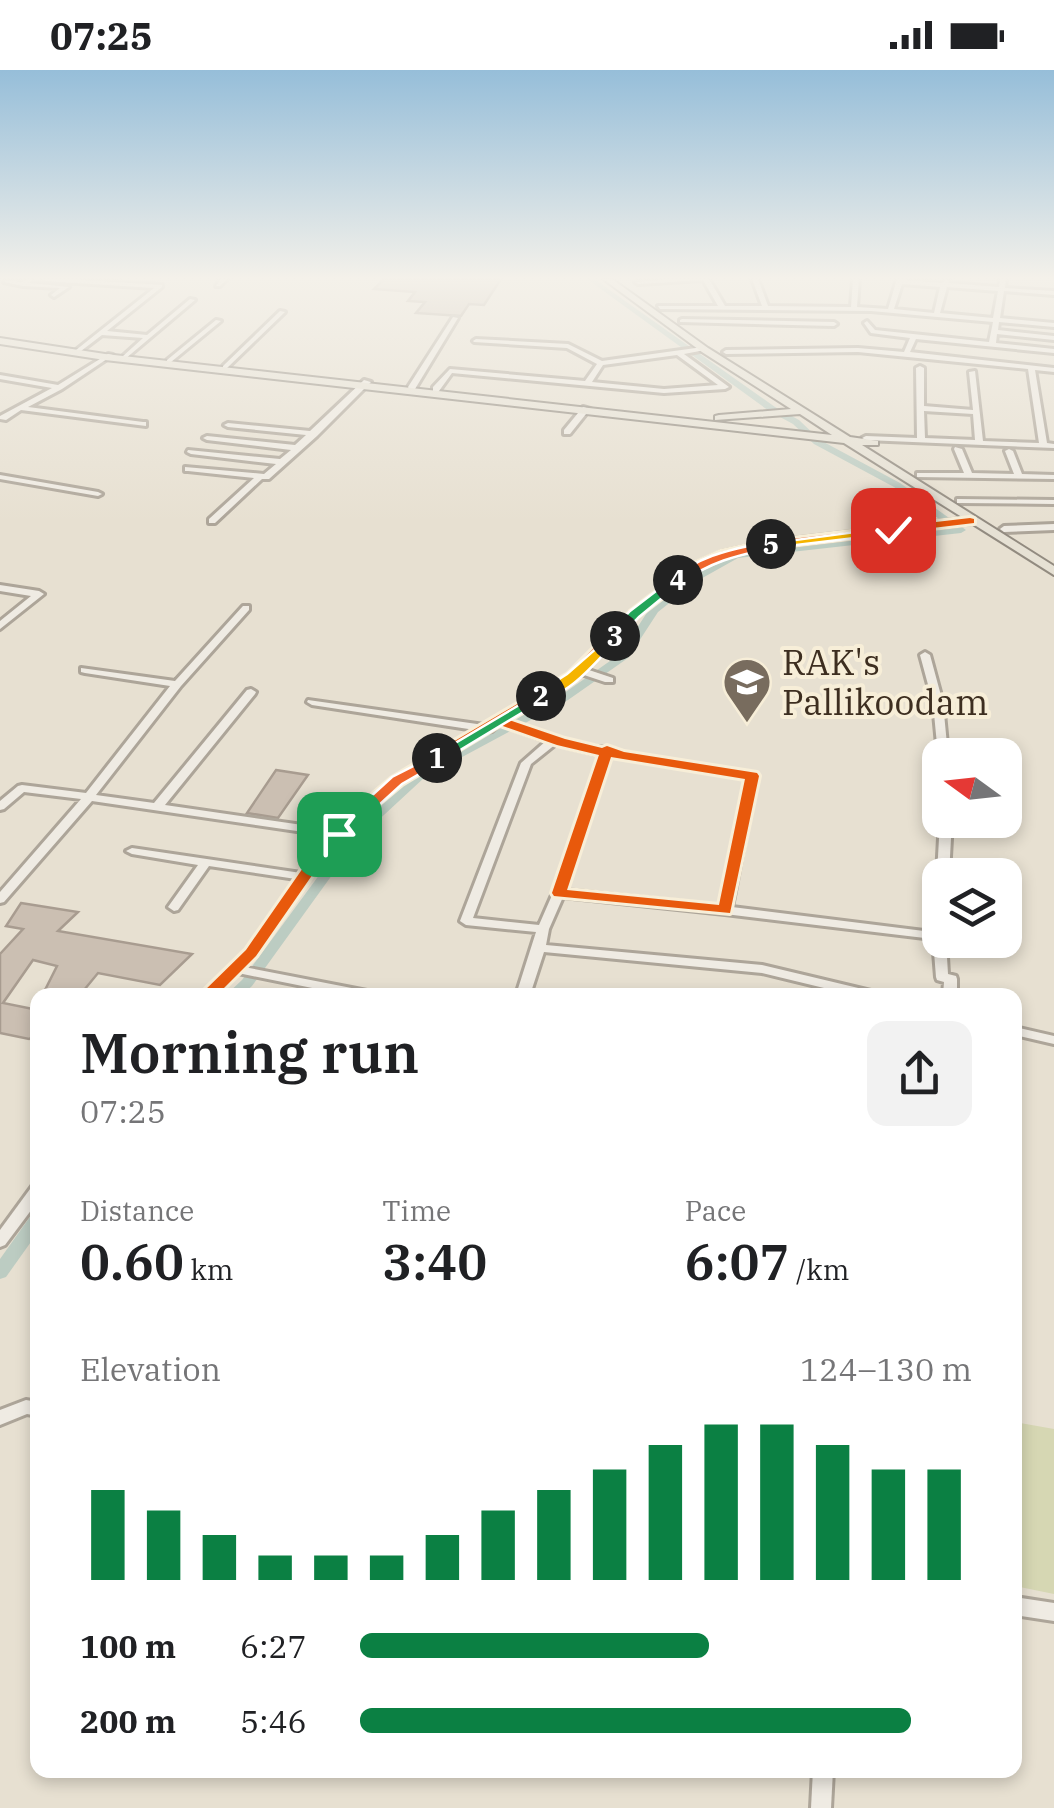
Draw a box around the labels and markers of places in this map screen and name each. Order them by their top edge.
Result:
pin [851,488,936,573]
pin: 5 [746,519,796,569]
pin: 4 [653,555,703,605]
pin: 3 [590,611,640,661]
place label: RAK's Pallikoodam [782,639,988,725]
school or university icon: RAK's Pallikoodam [721,656,773,724]
pin: 2 [516,671,566,721]
pin: 1 [412,733,462,783]
pin [297,792,382,877]

